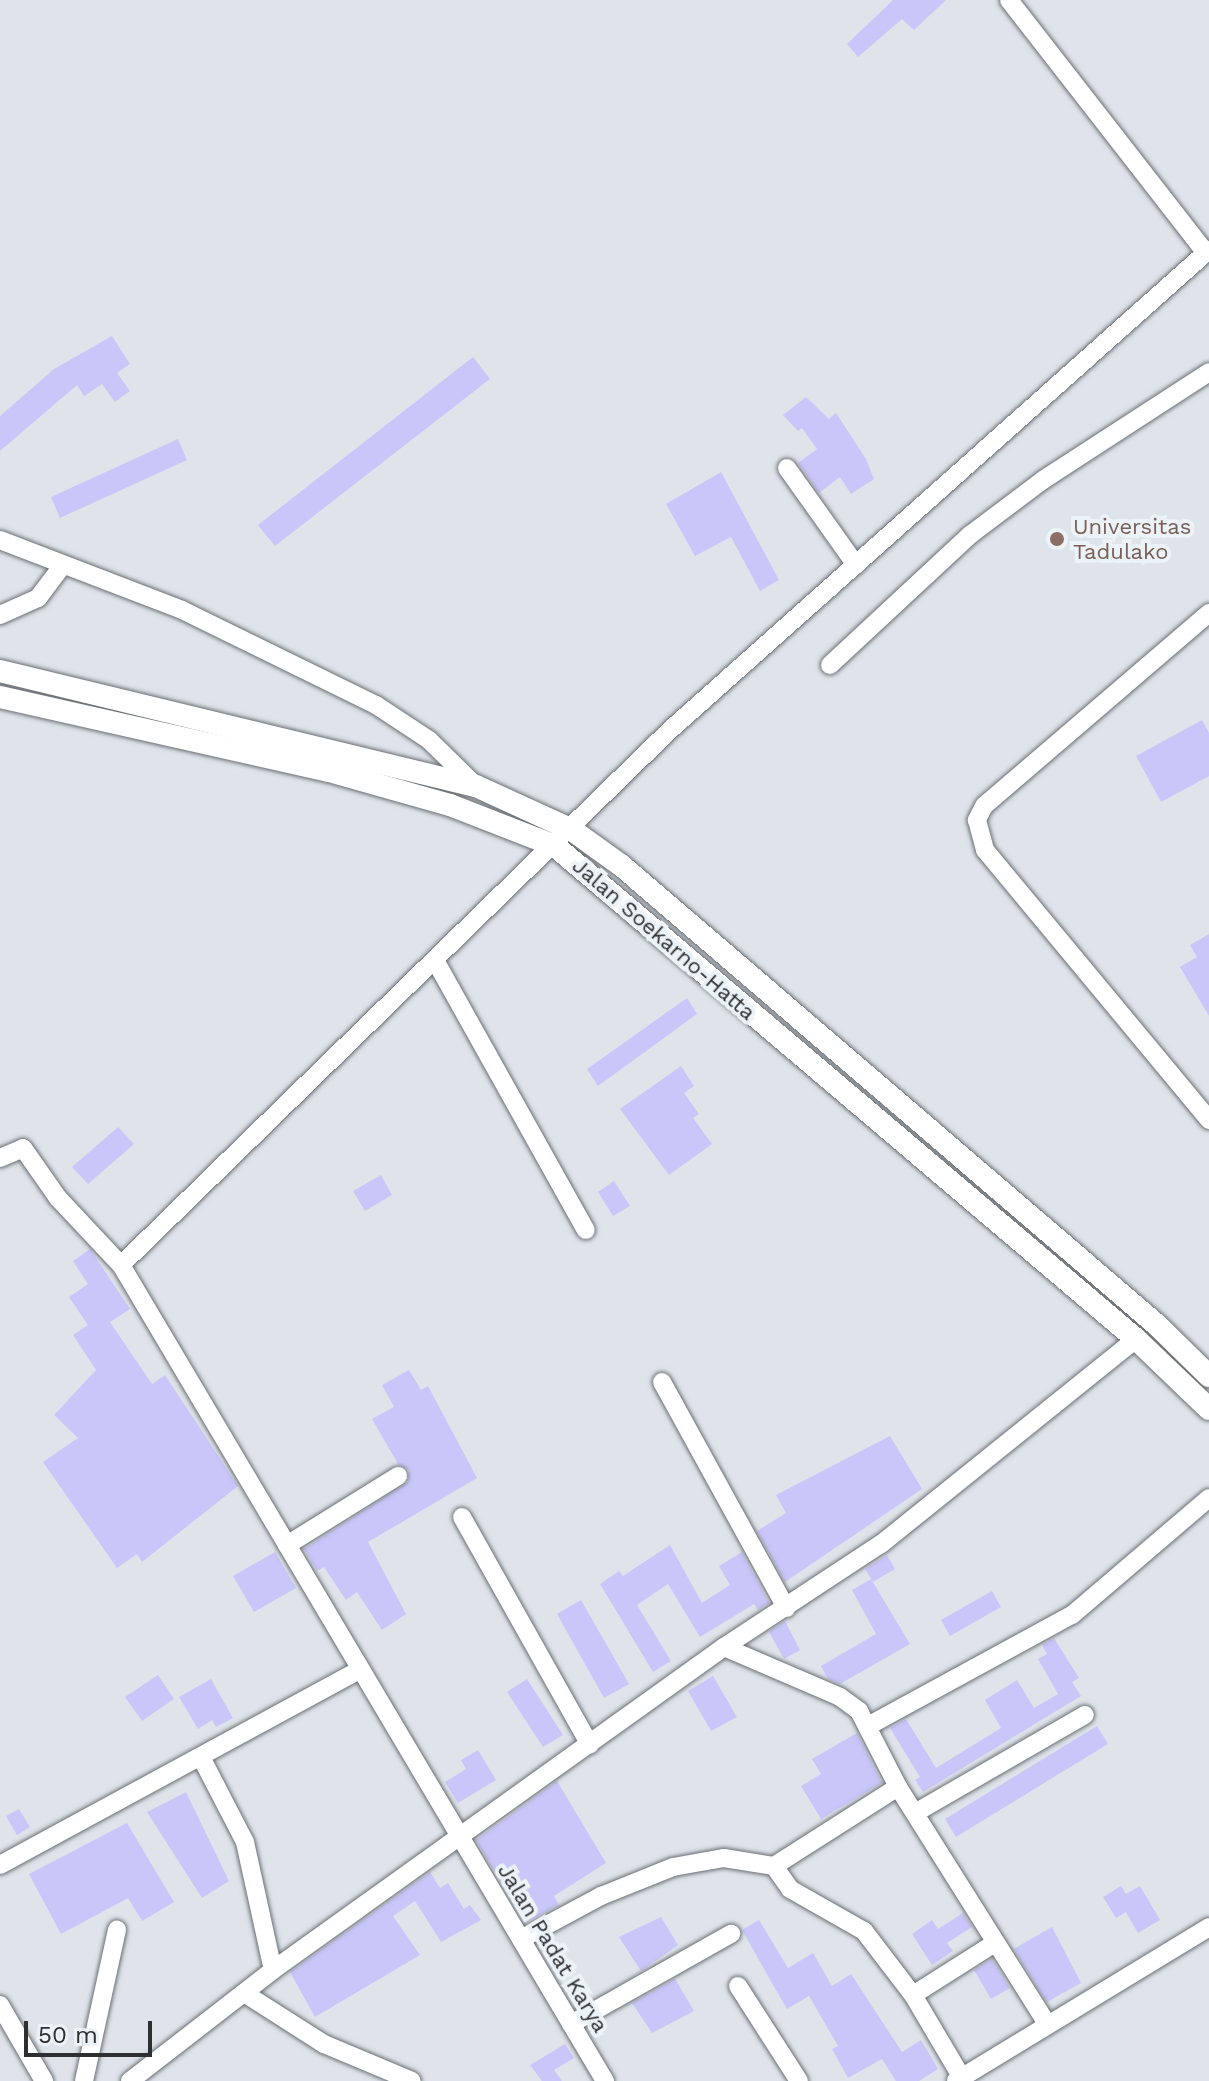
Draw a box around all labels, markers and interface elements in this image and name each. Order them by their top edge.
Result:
place label: Universitas Tadulako [1073,513,1191,564]
marker: Universitas Tadulako [1048,530,1066,548]
street label: Jalan Soekarno-Hatta [567,852,761,1026]
street label: Jalan Padat Karya [492,1859,614,2037]
scale bar [28,2005,156,2055]
text: 50 m [38,2021,98,2049]

